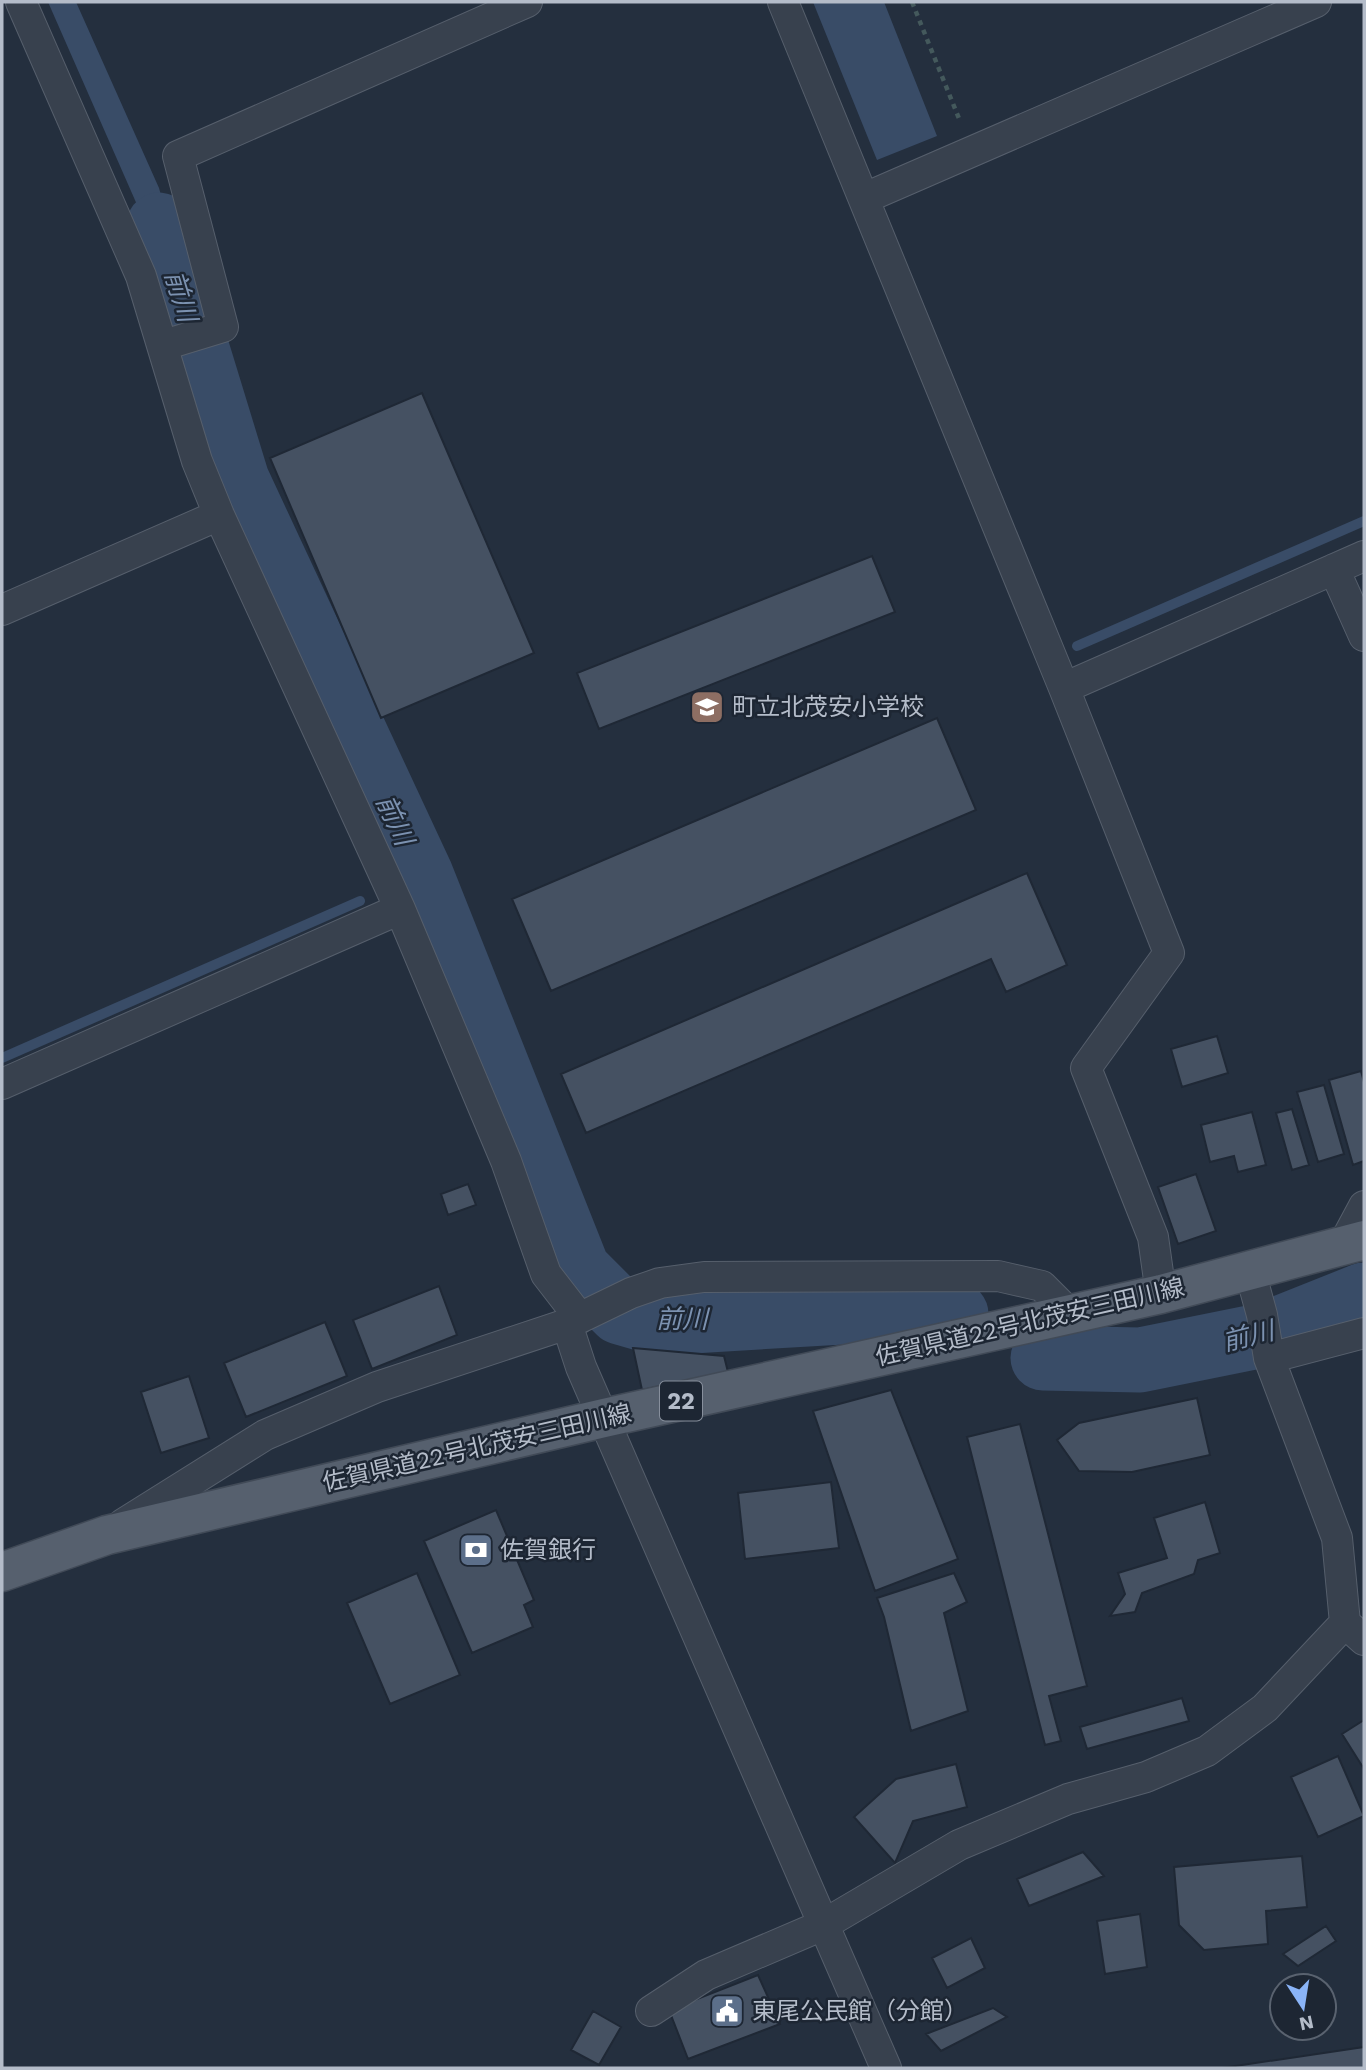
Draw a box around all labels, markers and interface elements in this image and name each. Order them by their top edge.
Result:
water label: 前川 [159,267,204,328]
school or university icon: 町立北茂安小学校 [688,688,726,726]
place label: 町立北茂安小学校 [732,693,924,721]
water label: 前川 [370,790,421,853]
street label: 佐賀県道22号北茂安三田川線 [873,1273,1187,1371]
water label: 前川 [656,1304,711,1334]
water label: 前川 [1219,1314,1280,1357]
road number: 22 [660,1382,702,1420]
street label: 佐賀県道22号北茂安三田川線 [320,1399,634,1497]
bank icon: 佐賀銀行 [457,1531,495,1569]
place label: 佐賀銀行 [500,1536,596,1564]
north arrow [1268,1972,1338,2042]
public building icon: 東尾公民館（分館） [708,1992,746,2030]
place label: 東尾公民館（分館） [752,1997,968,2025]
text: N [1297,2010,1316,2036]

